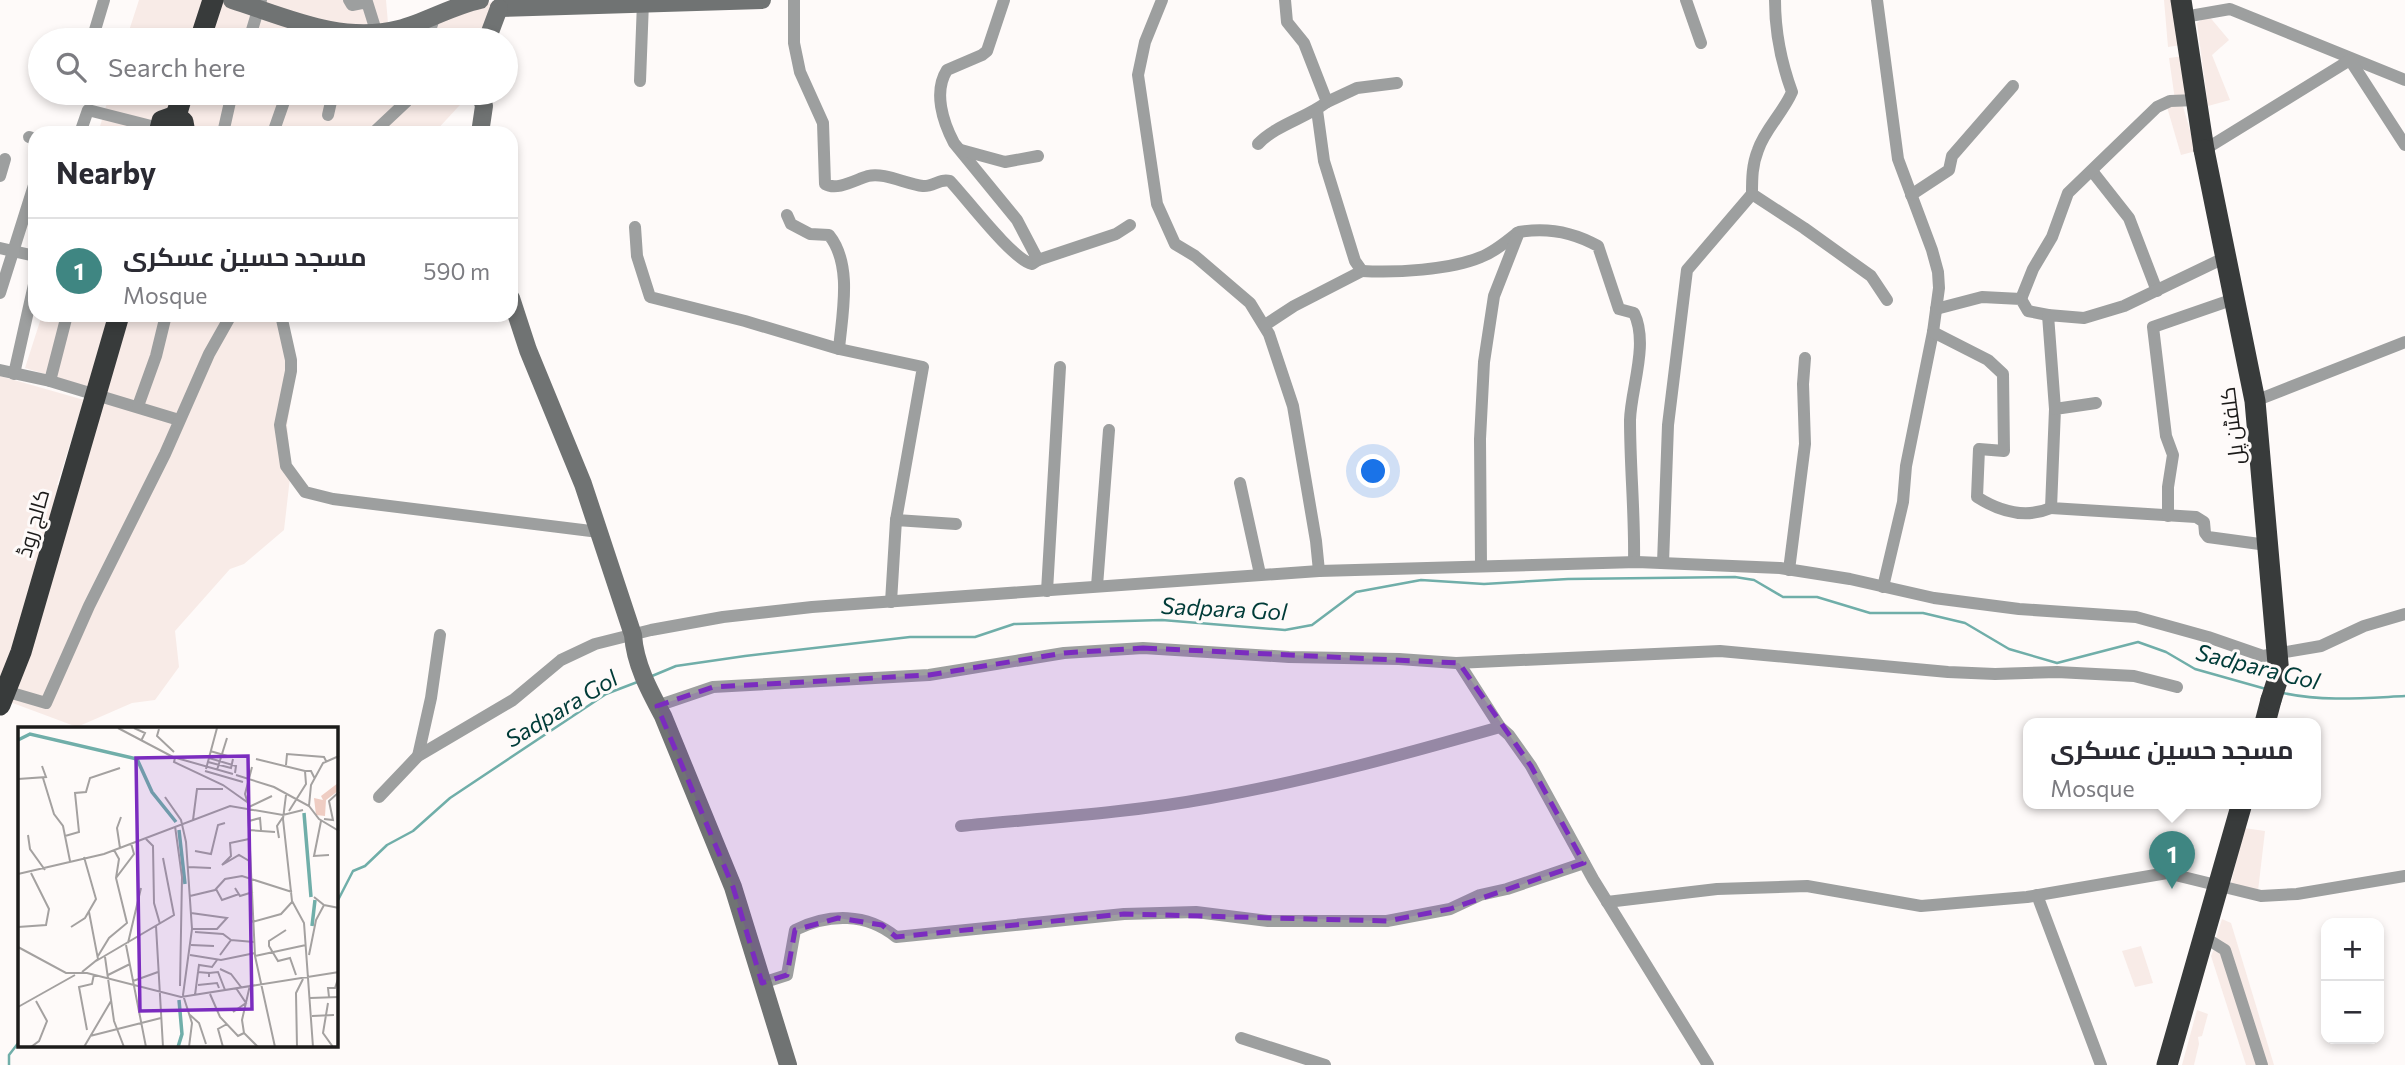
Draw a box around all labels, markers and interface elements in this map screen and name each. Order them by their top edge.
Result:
search box [28,28,518,105]
icon: search [52,48,90,86]
text: Search here [108,51,246,82]
text: Nearby [56,153,156,190]
text: مسجد حسین عسکری [123,240,367,271]
text: 1 [74,257,84,285]
text: 590 m [423,257,490,285]
text: Mosque [123,281,207,309]
street label: کلفٹن پل [2214,385,2251,466]
your location [1356,454,1390,488]
street label: کالج روڈ [10,486,56,561]
water label: Sadpara Gol [1160,591,1289,625]
water label: Sadpara Gol [2193,637,2324,695]
water label: Sadpara Gol [500,663,623,753]
popup [2023,718,2321,809]
inset map [18,727,338,1048]
text: مسجد حسین عسکری [2050,733,2294,764]
text: Mosque [2050,774,2135,802]
pin: 1 [2149,831,2195,889]
map controls [2321,918,2384,1044]
button: + [2321,918,2384,981]
button: − [2321,981,2384,1044]

